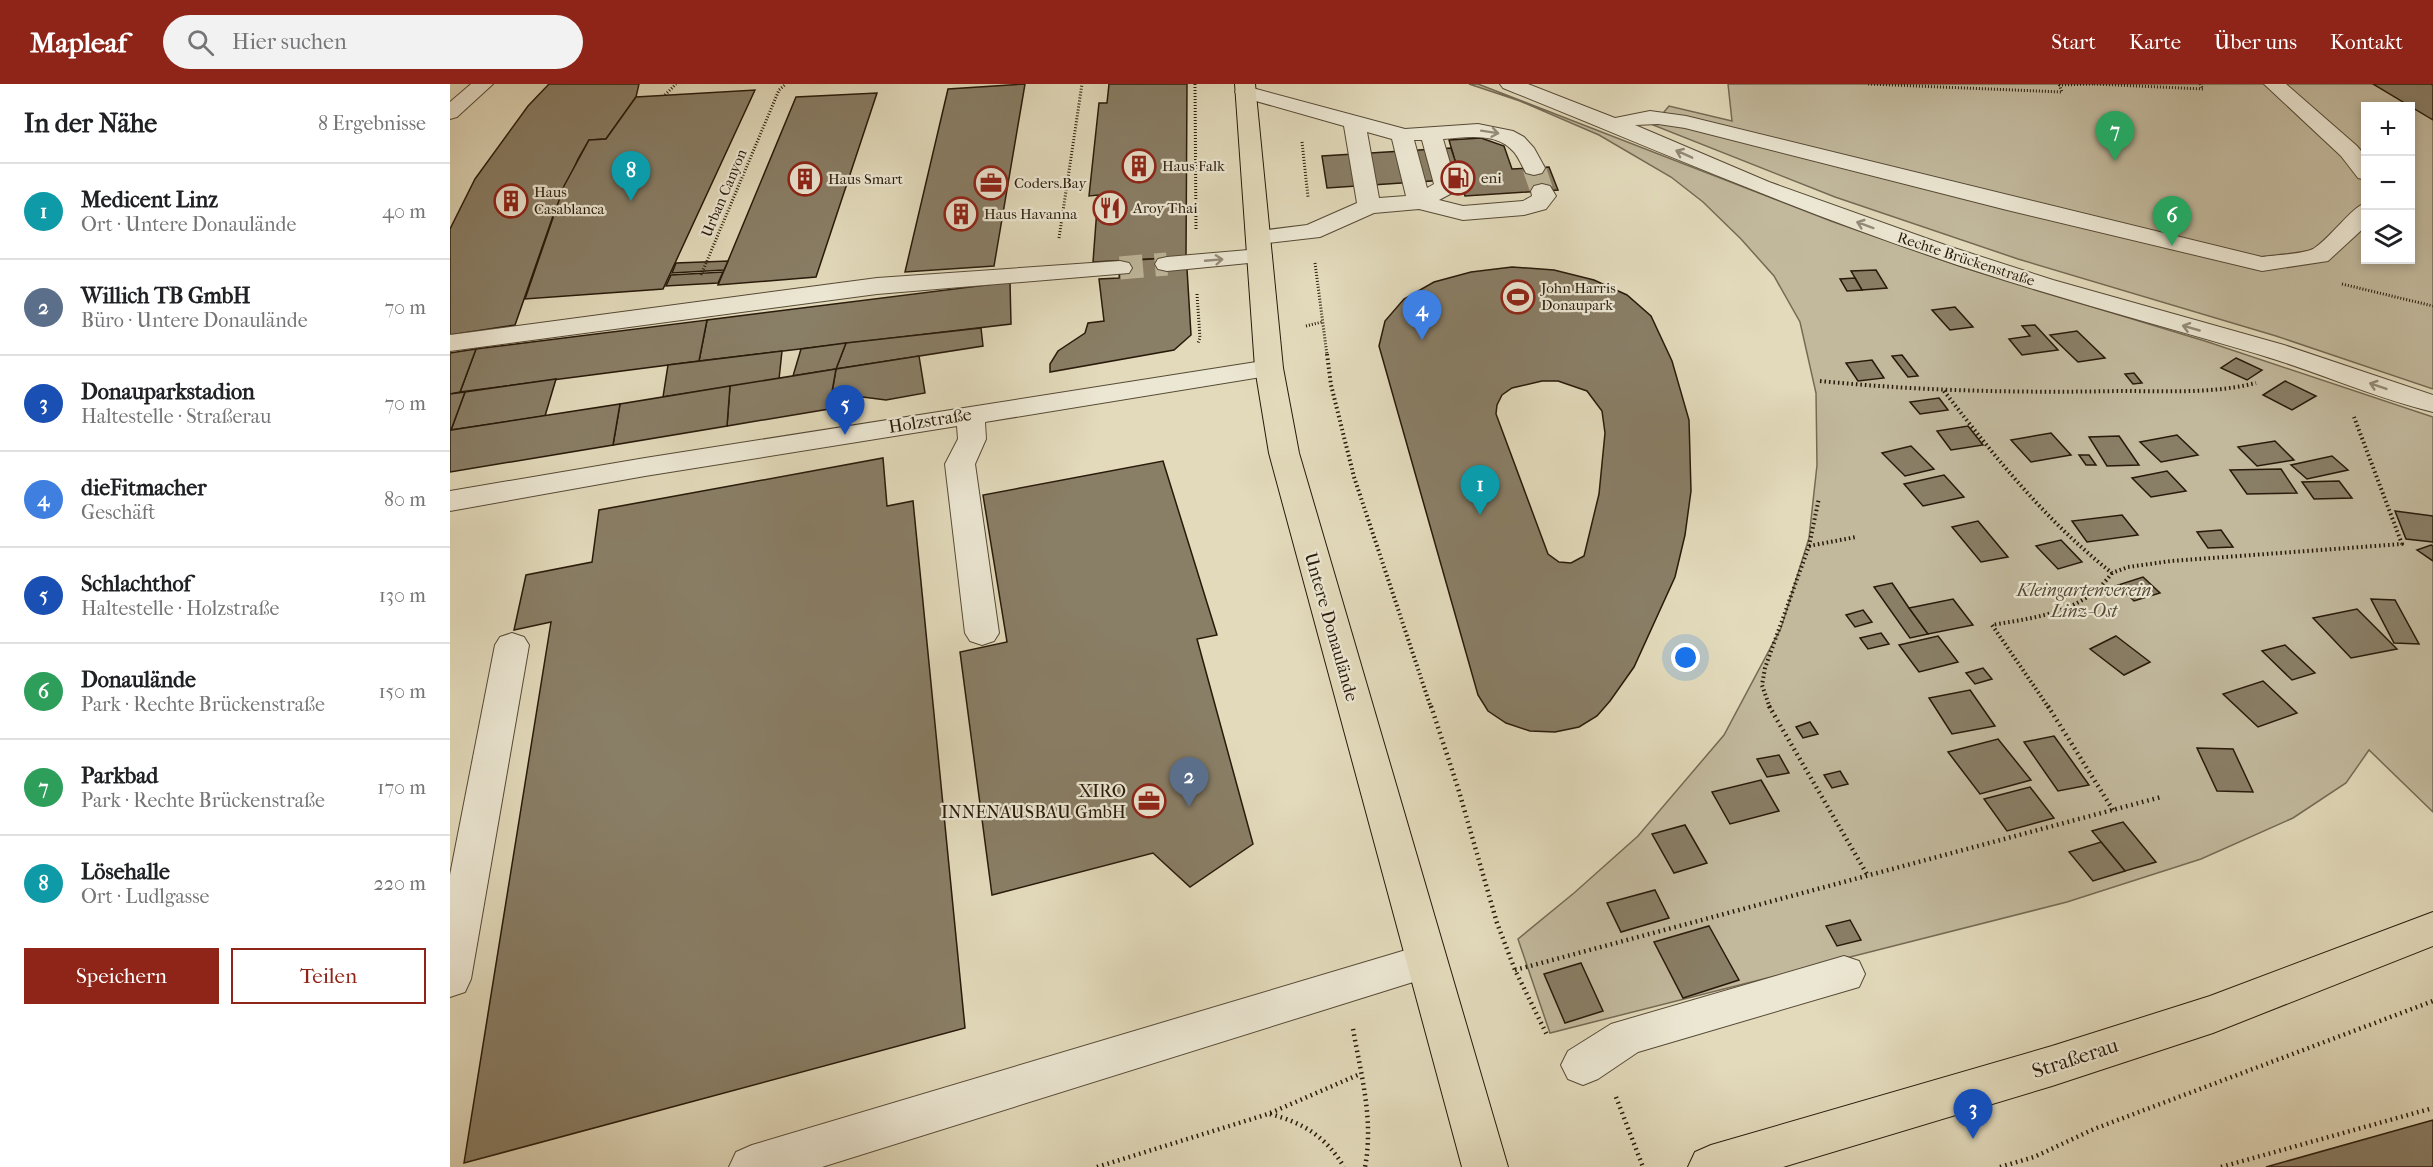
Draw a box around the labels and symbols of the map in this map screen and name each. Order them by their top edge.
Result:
pin: 7 [2096,112,2134,161]
one-way arrow [1479,127,1499,138]
street label: Urban Canyon [697,146,751,240]
building icon: Haus Falk [1121,148,1157,184]
one-way arrow [1675,148,1694,159]
pin: 8 [612,152,651,201]
place label: Haus Falk [1162,157,1225,175]
fuel station icon: eni [1440,160,1476,196]
building icon: Haus Smart [787,161,823,197]
office icon: Coders.Bay [973,165,1009,201]
place label: eni [1481,169,1502,187]
place label: Haus Smart [828,170,904,188]
place label: Coders.Bay [1014,174,1088,192]
building icon: Haus Casablanca [493,183,529,219]
place label: Haus Casablanca [534,183,606,218]
restaurant icon: Aroy Thai [1092,190,1128,226]
building icon: Haus Havanna [943,196,979,232]
pin: 6 [2152,196,2192,246]
place label: Aroy Thai [1132,199,1198,217]
place label: Haus Havanna [984,205,1078,223]
one-way arrow [1856,219,1875,230]
street label: Rechte Brückenstraße [1895,228,2038,290]
one-way arrow [1203,254,1223,265]
sports icon: John Harris Donaupark [1500,279,1536,315]
place label: John Harris Donaupark [1540,279,1616,314]
pin: 4 [1402,290,1442,340]
one-way arrow [2182,321,2201,333]
one-way arrow [2369,379,2387,390]
pin: 5 [826,386,864,435]
street label: Holzstraße [887,404,973,438]
pin: 1 [1460,466,1500,515]
street label: Untere Donaulände [1300,550,1362,704]
park label: Kleingartenverein Linz-Ost [2015,580,2151,622]
your location [1671,643,1700,672]
pin: 2 [1170,758,1208,807]
place label: XIRO INNENAUSBAU GmbH [941,781,1126,823]
office icon: XIRO INNENAUSBAU GmbH [1131,783,1167,819]
street label: Straßerau [2029,1033,2121,1083]
pin: 3 [1954,1090,1993,1139]

